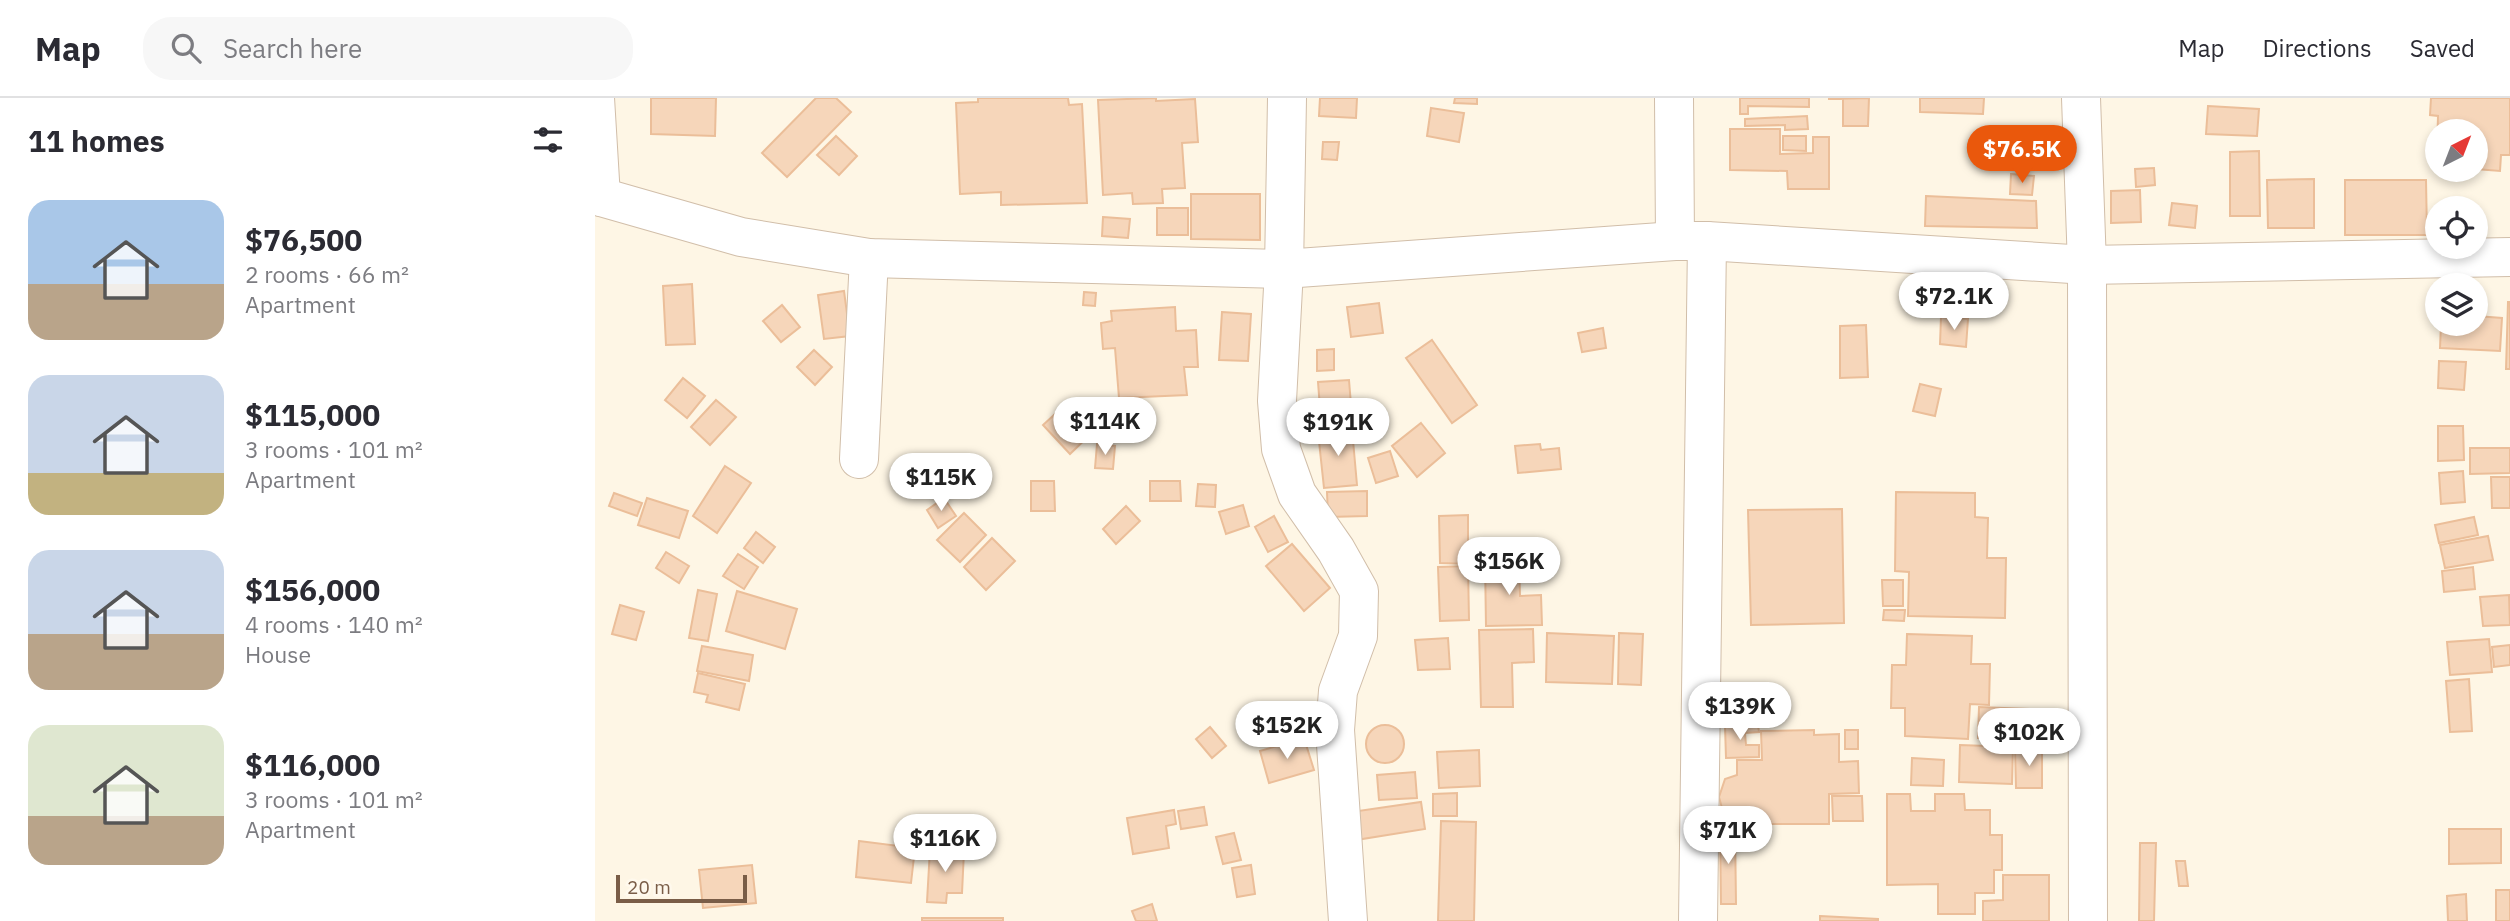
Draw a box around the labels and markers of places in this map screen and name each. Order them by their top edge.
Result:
pin: $76.5K [1965,126,2079,185]
pin: $72.1K [1897,272,2011,332]
pin: $114K [1056,398,1154,457]
pin: $191K [1289,398,1387,458]
pin: $115K [892,454,990,513]
pin: $156K [1460,538,1558,597]
pin: $139K [1691,682,1789,742]
pin: $152K [1238,702,1336,761]
pin: $102K [1980,708,2078,768]
pin: $71K [1687,806,1769,866]
pin: $116K [896,814,994,874]

